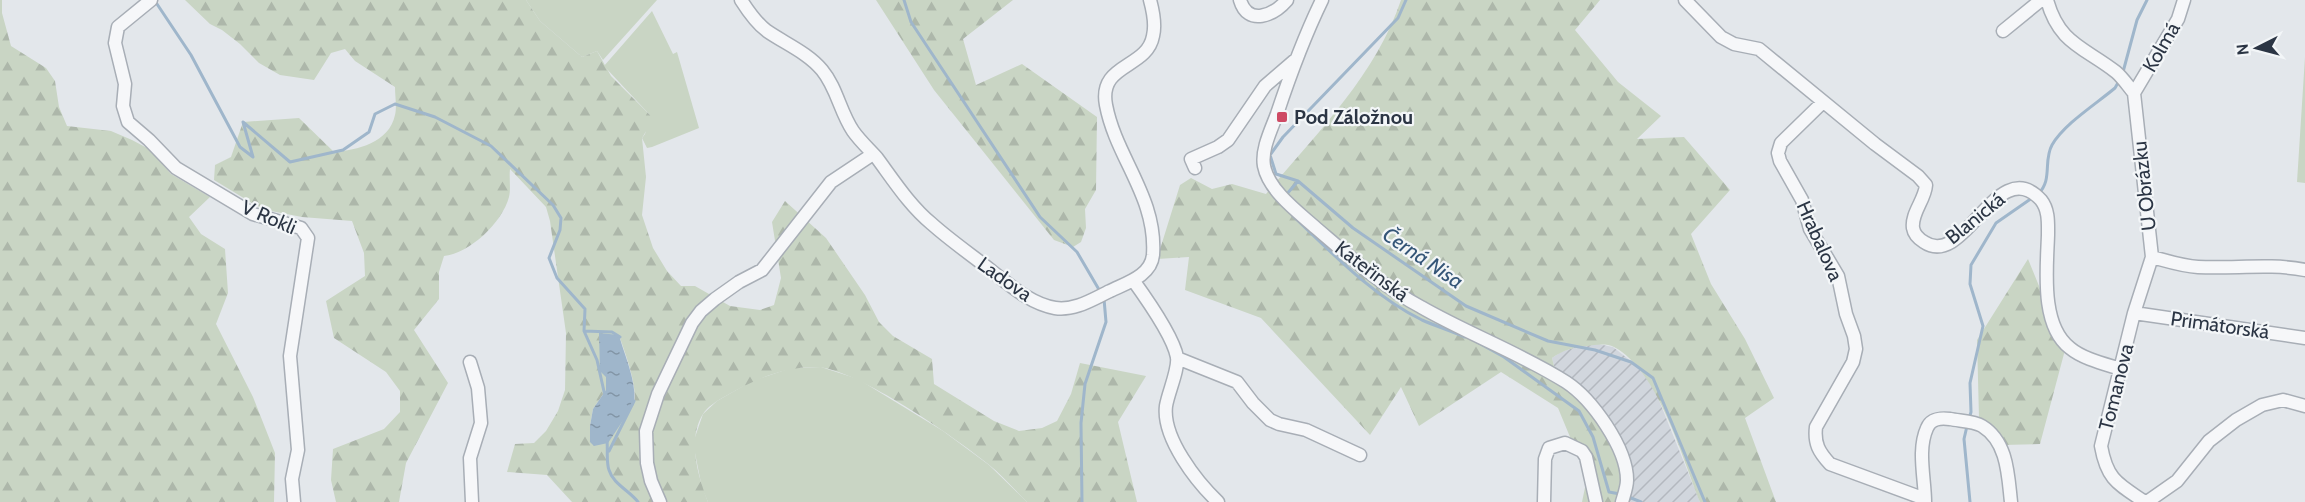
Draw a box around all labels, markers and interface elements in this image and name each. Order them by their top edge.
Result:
street label: Kolmá [2137,17,2185,76]
north arrow [2227,18,2287,78]
text: N [2233,43,2253,56]
place label: Pod Záložnou [1294,105,1413,129]
marker: Pod Záložnou [1275,110,1289,124]
street label: U Obrázku [2127,140,2161,232]
street label: Blanická [1941,187,2010,249]
street label: V Rokli [238,195,300,239]
street label: Hrabalova [1792,197,1848,285]
water label: Černá Nisa [1378,222,1468,294]
street label: Kateřinská [1330,236,1414,307]
street label: Ladova [973,252,1037,307]
street label: Primátorská [2169,306,2271,344]
street label: Tomanova [2094,341,2138,433]

